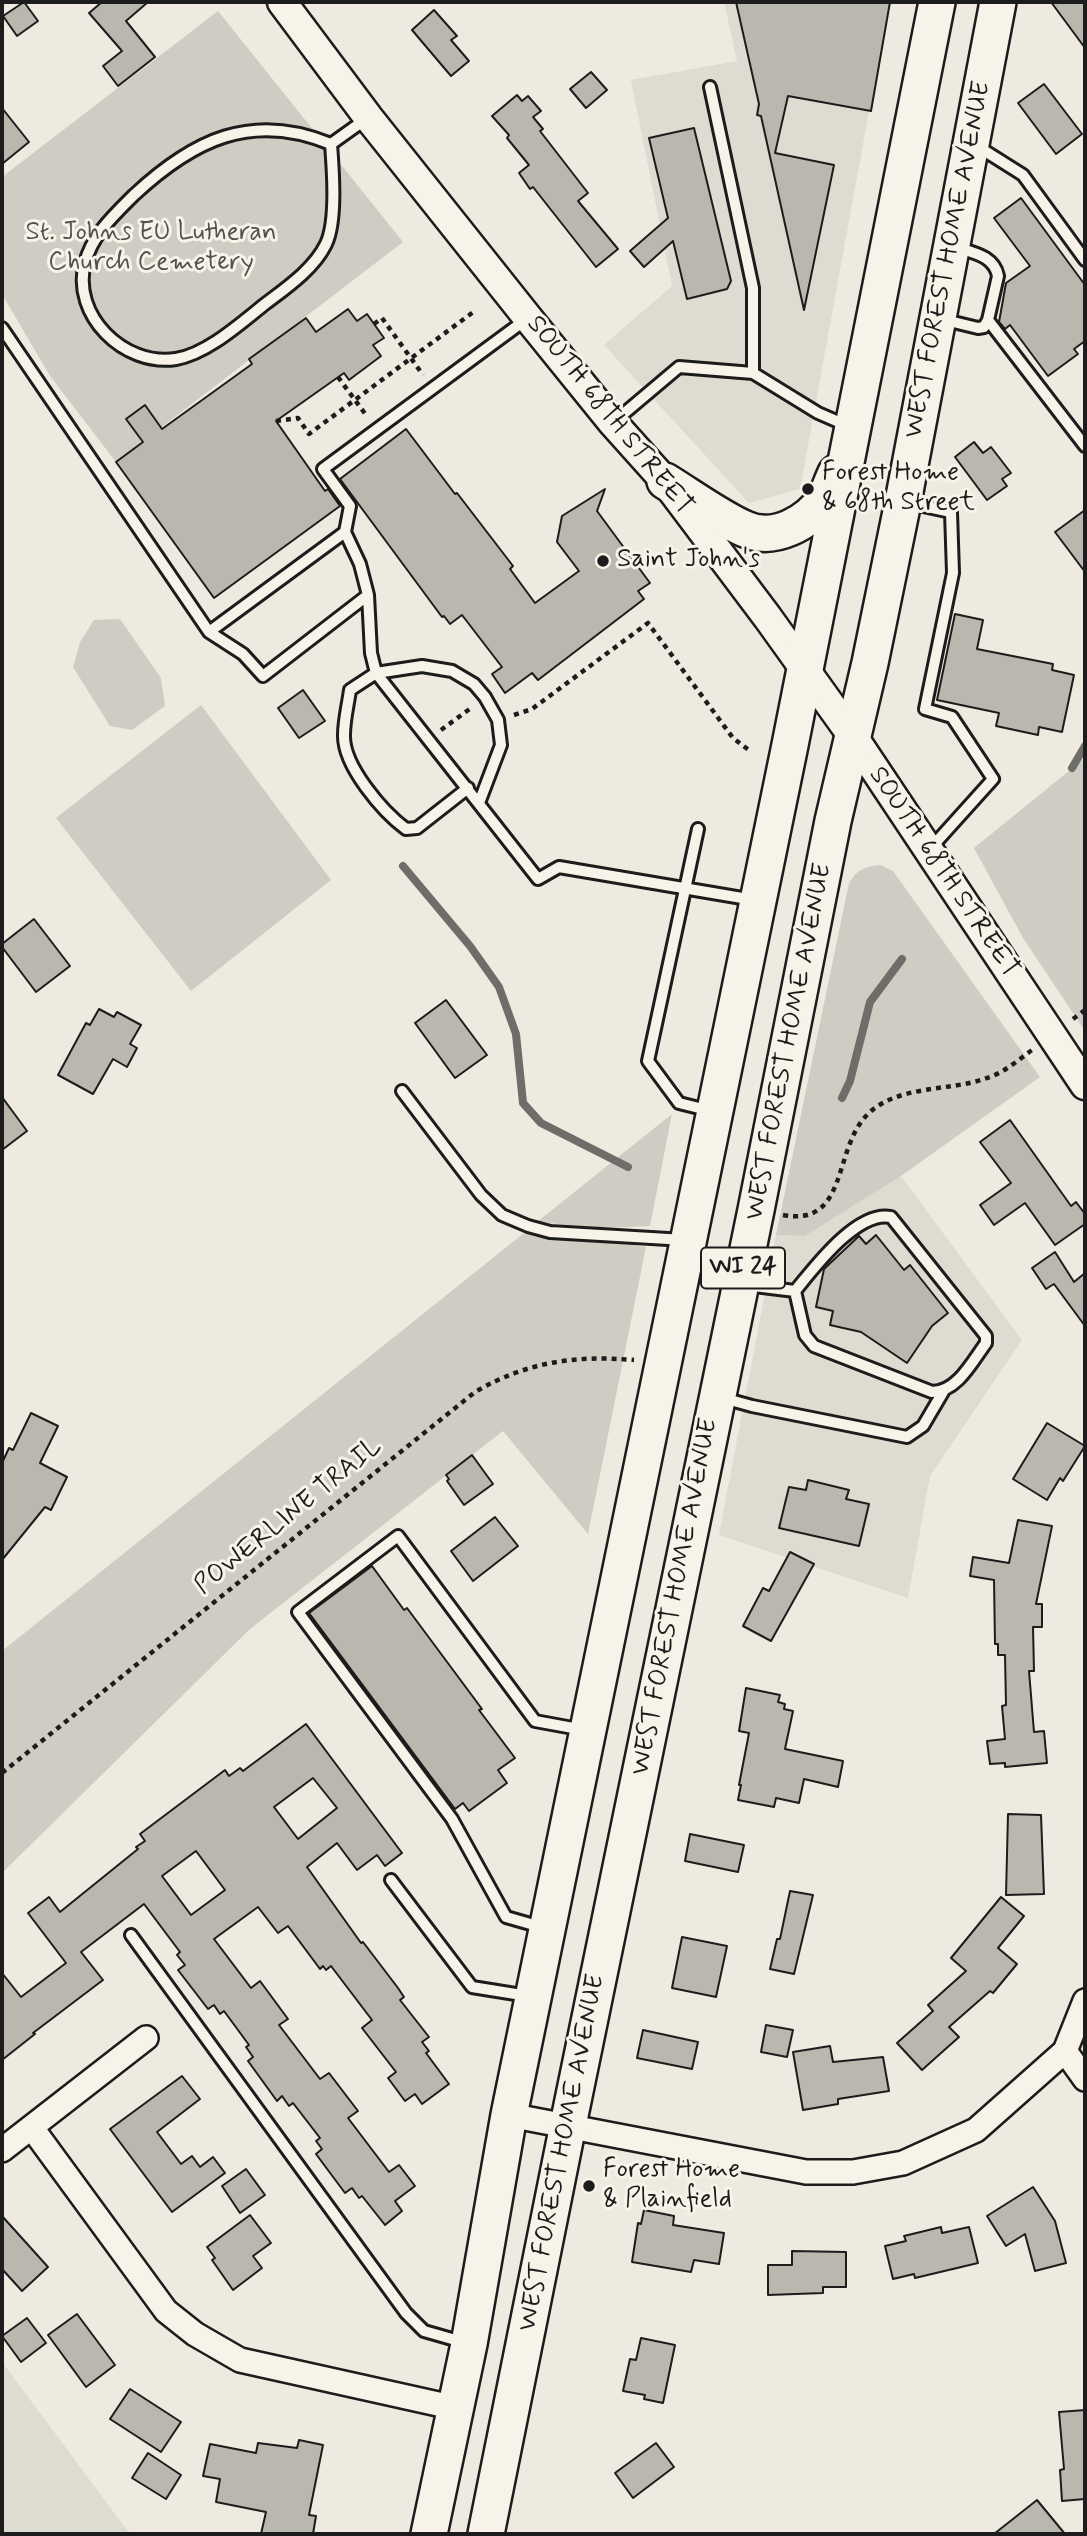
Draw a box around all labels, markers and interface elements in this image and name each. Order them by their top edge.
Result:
street label: WEST FOREST HOME AVENUE [899,79,999,441]
park label: St. Johns EU Lutheran Church Cemetery [25,218,277,280]
street label: SOUTH 68TH STREET [519,310,699,522]
place label: Forest Home & 68th Street [822,458,975,520]
marker: Forest Home & 68th Street [800,481,816,497]
place label: Saint John's [617,545,760,577]
marker: Saint John's [595,553,611,569]
street label: SOUTH 68TH STREET [861,762,1025,984]
street label: WEST FOREST HOME AVENUE [740,861,840,1223]
road number: WI 24 [701,1248,785,1288]
street label: WEST FOREST HOME AVENUE [626,1416,726,1778]
street label: POWERLINE TRAIL [189,1432,389,1602]
street label: WEST FOREST HOME AVENUE [513,1972,613,2334]
place label: Forest Home & Plainfield [603,2155,740,2216]
marker: Forest Home & Plainfield [581,2178,597,2194]

